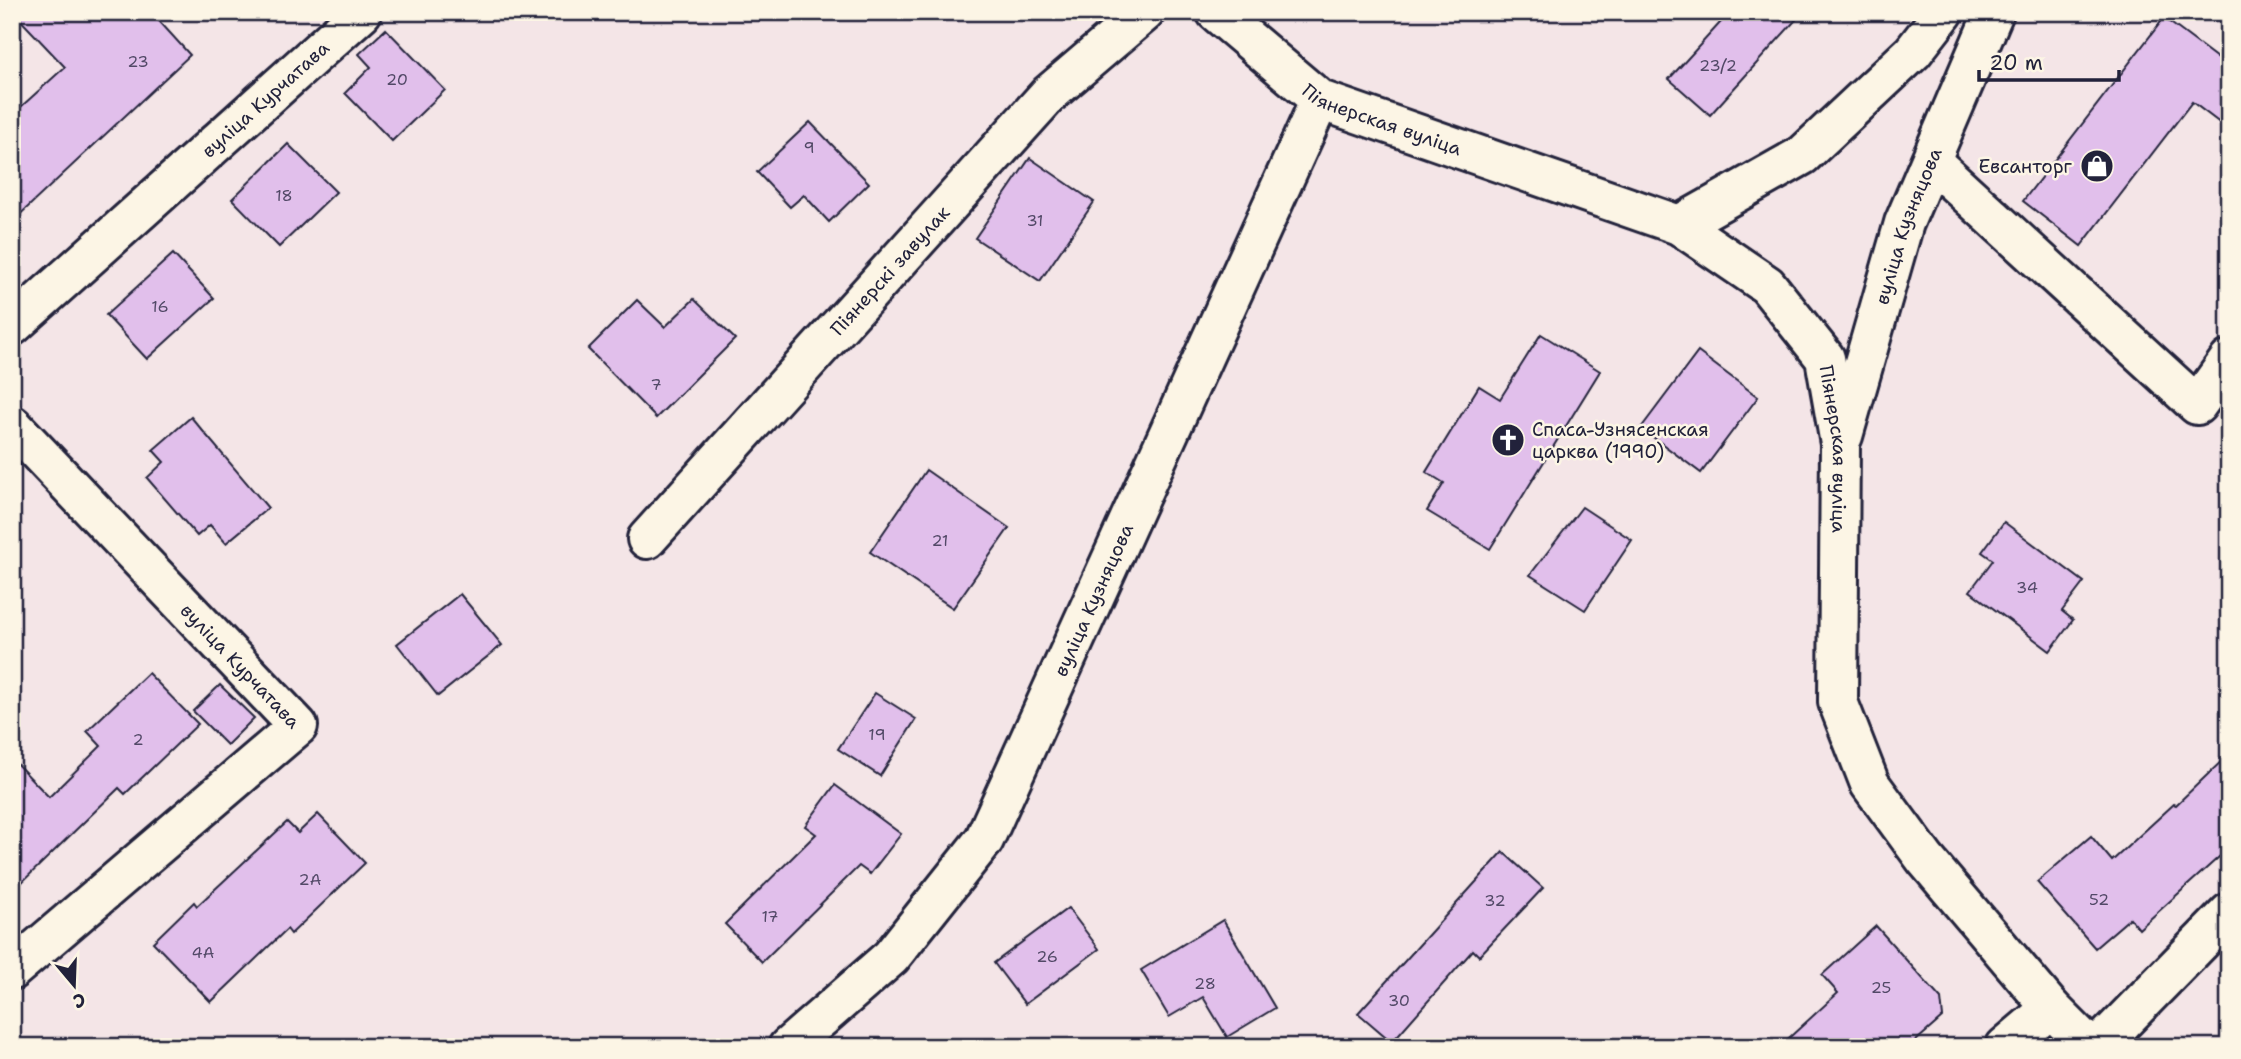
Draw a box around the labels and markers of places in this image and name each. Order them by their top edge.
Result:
shop icon: Евсанторг [2078,147,2116,185]
place label: Евсанторг [1978,154,2073,179]
place label: Спаса-Узнясенская царква (1990) [1532,417,1709,464]
church icon: Спаса-Узнясенская царква (1990) [1489,421,1527,459]

